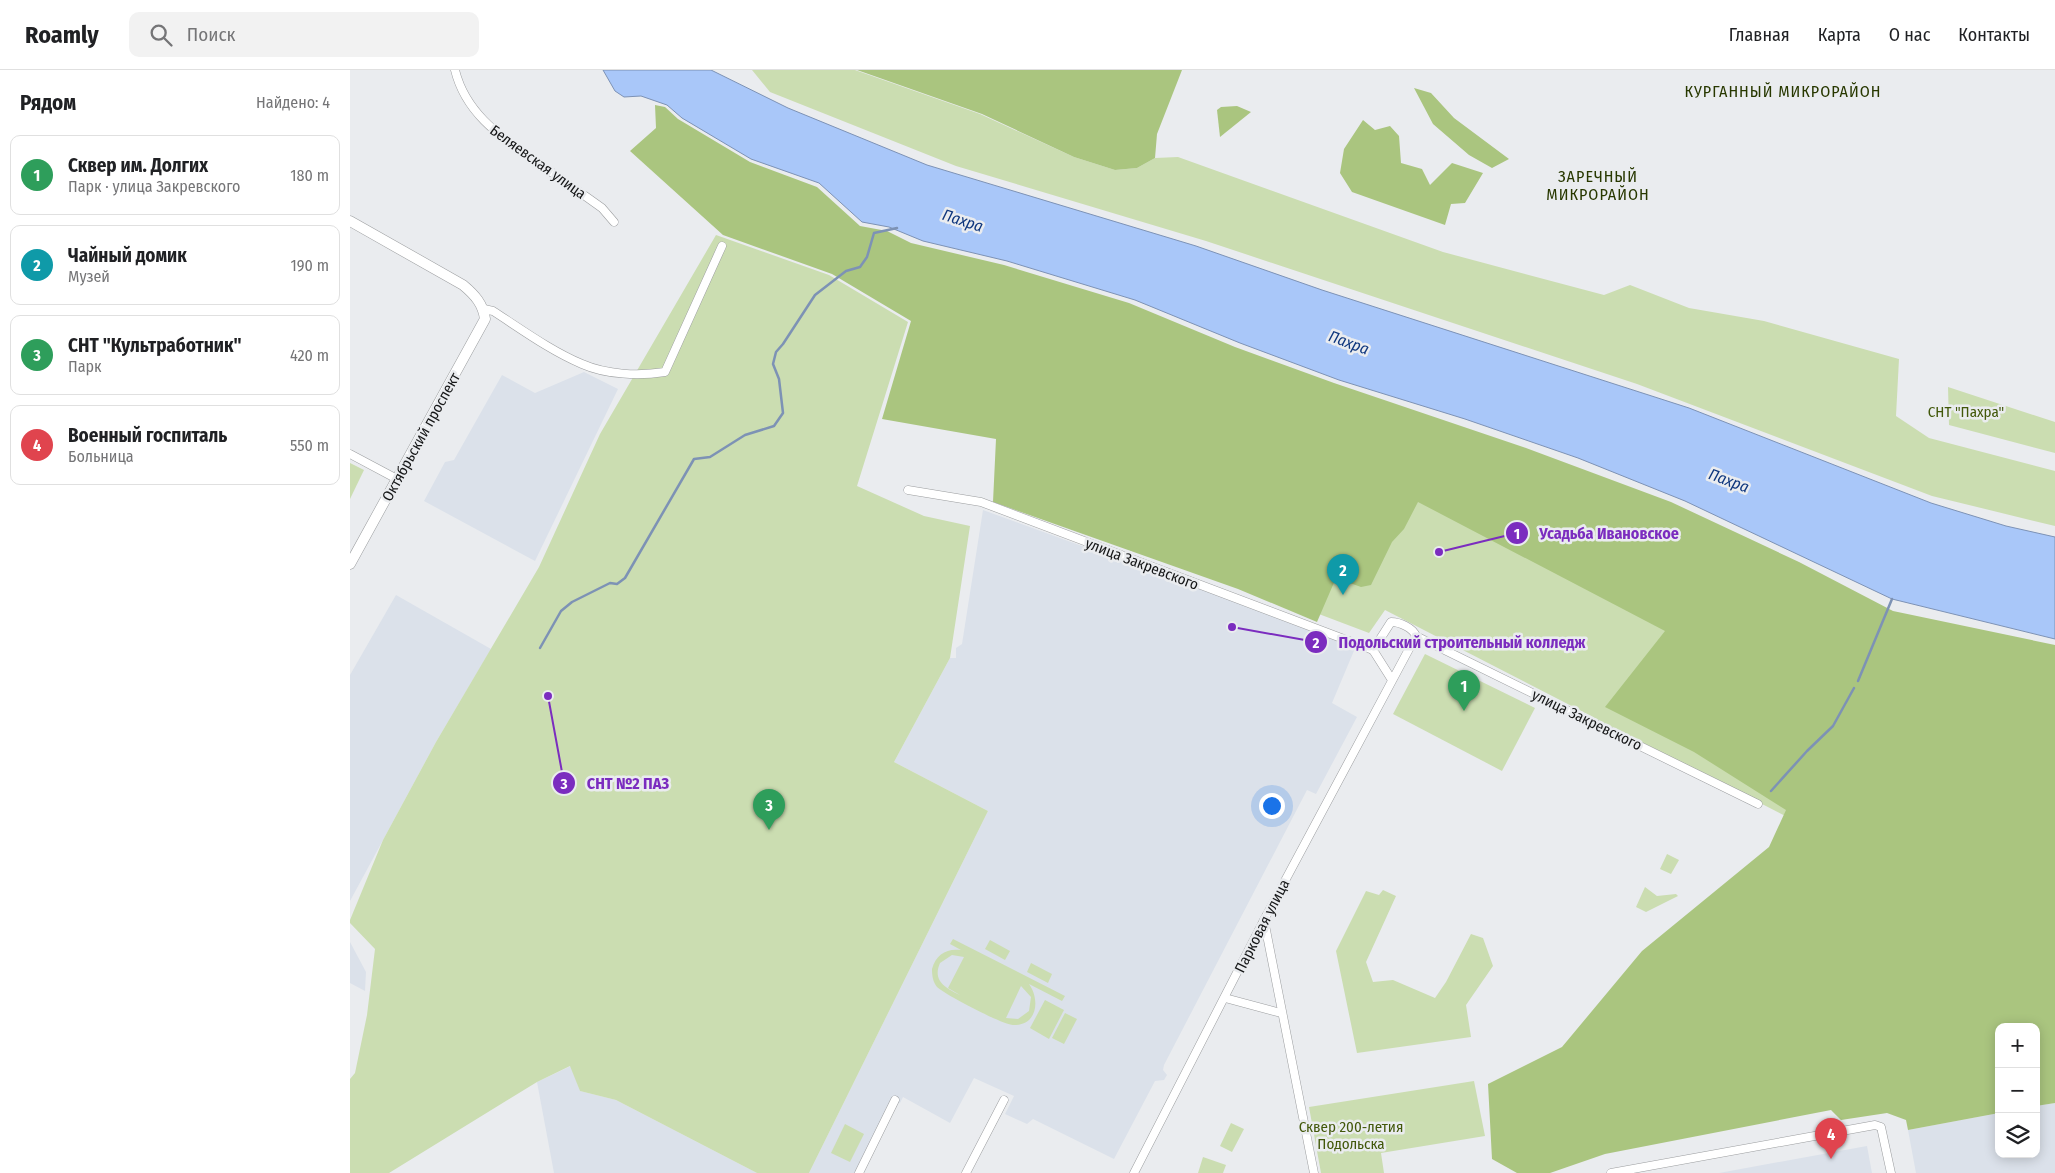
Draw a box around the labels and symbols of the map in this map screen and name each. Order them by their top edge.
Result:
district label: КУРГАННЫЙ МИКРОРАЙОН [1685,82,1881,101]
street label: Беляевская улица [486,121,590,203]
district label: ЗАРЕЧНЫЙ МИКРОРАЙОН [1546,167,1650,204]
water label: Пахра [940,205,986,236]
water label: Пахра [1326,326,1372,359]
street label: Октябрьский проспект [378,369,464,504]
park label: СНТ "Пахра" [1928,403,2004,421]
water label: Пахра [1706,464,1752,497]
callout: Усадьба Ивановское [1504,518,1689,549]
text: Усадьба Ивановское [1538,524,1679,543]
text: 1 [1514,525,1520,543]
street label: улица Закревского [1083,534,1201,594]
pin: 2 [1327,554,1359,595]
callout: Подольский строительный колледж [1304,627,1596,658]
text: Подольский строительный колледж [1339,633,1585,652]
text: 2 [1312,634,1320,652]
pin: 1 [1448,670,1480,711]
street label: улица Закревского [1529,686,1645,754]
callout: СНТ №2 ПАЗ [552,768,679,799]
text: СНТ №2 ПАЗ [587,774,669,793]
text: 3 [559,775,568,793]
pin: 3 [753,789,785,830]
your location [1259,793,1285,819]
street label: Парковая улица [1231,876,1293,976]
park label: Сквер 200-летия Подольска [1299,1118,1403,1153]
pin: 4 [1815,1118,1847,1159]

